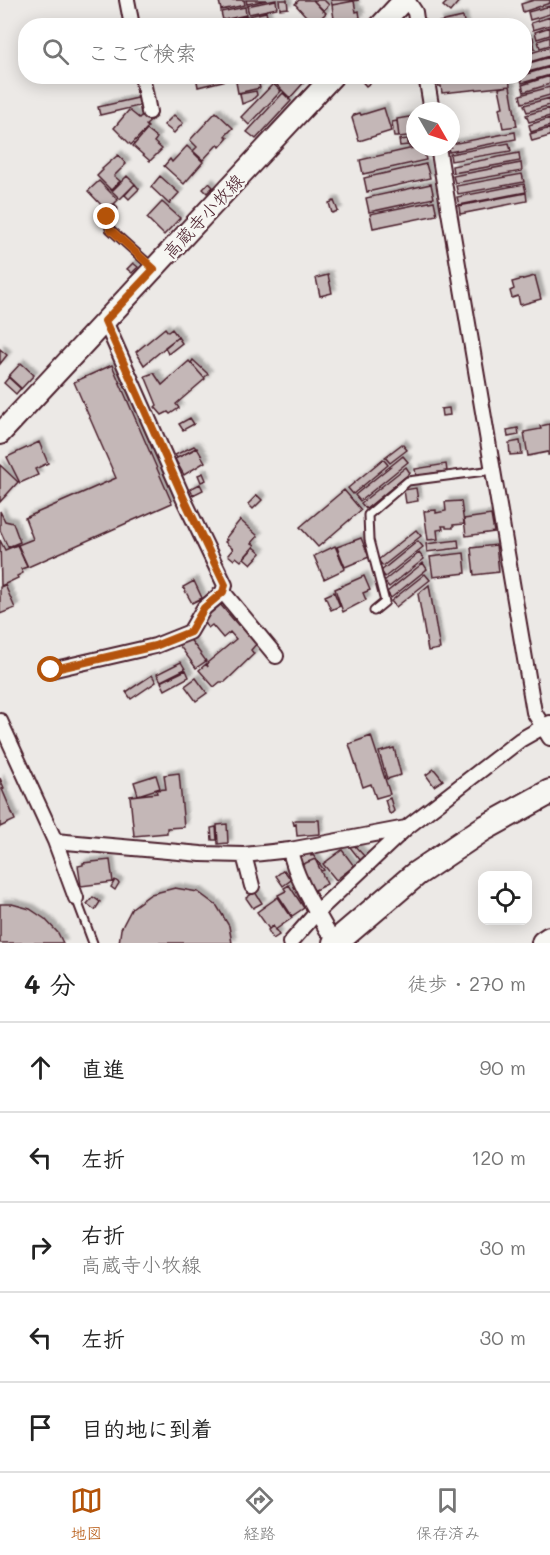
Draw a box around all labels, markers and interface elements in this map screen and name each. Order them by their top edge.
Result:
search box [18,18,532,84]
icon: search [39,35,72,68]
text: ここで検索 [87,38,197,67]
north arrow [406,102,460,156]
street label: 高蔵寺小牧線 [157,168,249,264]
route end [93,203,119,229]
route start [37,656,63,682]
map controls [478,871,532,925]
button: locate [478,871,532,925]
text: 4 分 [24,967,76,1001]
text: 徒歩 · 270 m [408,970,526,996]
icon: ahead [24,1051,57,1084]
text: 直進 [81,1054,125,1083]
text: 90 m [480,1054,526,1080]
icon: left [24,1141,57,1174]
text: 左折 [81,1144,125,1173]
text: 120 m [471,1144,526,1170]
text: 右折 [81,1220,125,1249]
icon: right [24,1231,57,1264]
text: 30 m [480,1234,526,1260]
text: 高蔵寺小牧線 [81,1251,201,1277]
icon: left [24,1321,57,1354]
text: 左折 [81,1324,125,1353]
text: 30 m [480,1324,526,1350]
icon: arrive [24,1411,57,1444]
text: 目的地に到着 [81,1414,213,1443]
tab: 地図 [70,1484,103,1544]
tab: 経路 [243,1484,276,1544]
tab: 保存済み [416,1484,480,1544]

